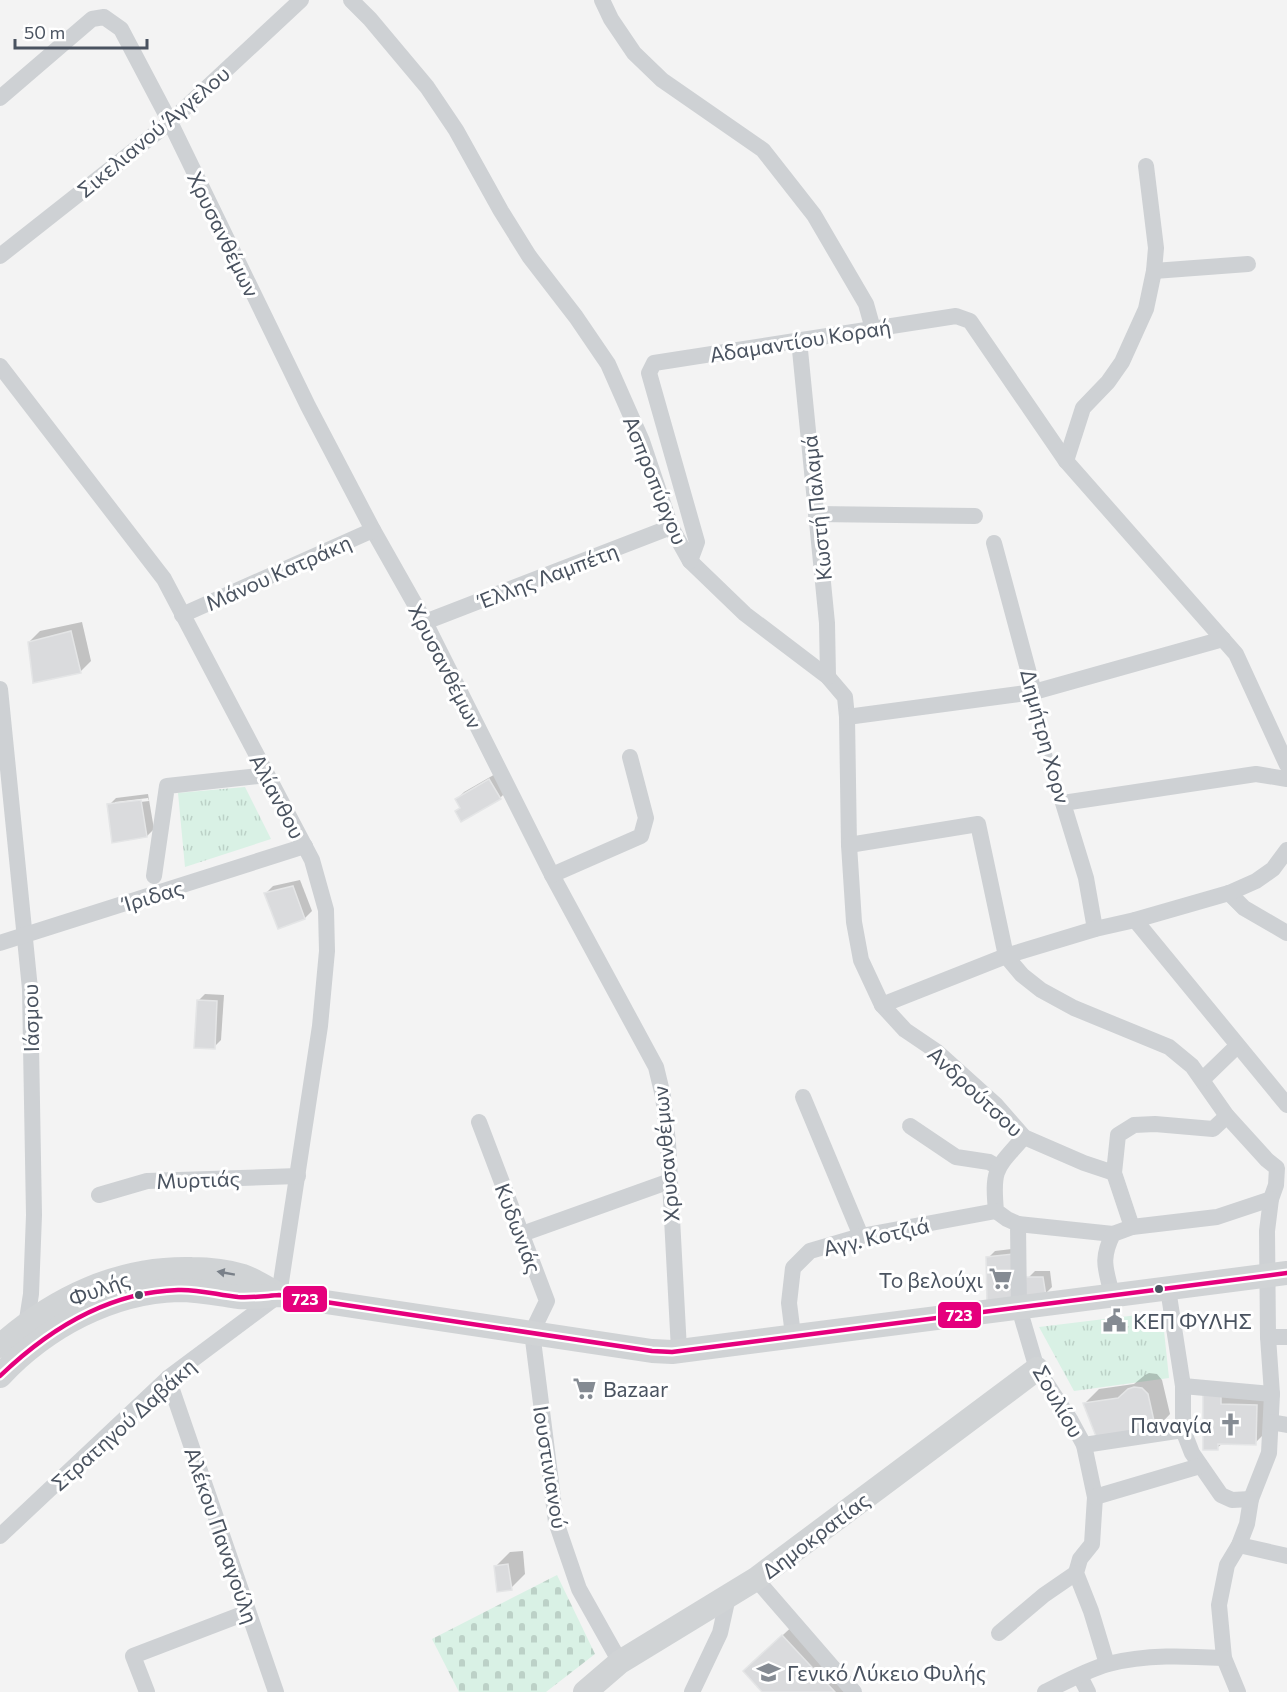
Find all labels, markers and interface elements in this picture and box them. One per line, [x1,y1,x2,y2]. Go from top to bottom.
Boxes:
scale bar [15,12,147,50]
text: 50 m [24,21,65,43]
street label: Σικελιανού Άγγελου [72,60,234,202]
street label: Χρυσανθέμων [183,167,265,301]
street label: Αδαμαντίου Κοραή [708,313,892,367]
street label: Ασπροπύργου [619,412,693,548]
street label: Κωστή Παλαμά [796,434,836,582]
street label: Μάνου Κατράκη [201,529,355,615]
street label: Έλλης Λαμπέτη [473,537,621,614]
street label: Χρυσανθέμων [404,600,488,733]
street label: Δημήτρη Χορν [1016,666,1076,806]
street label: Αλίανθου [245,749,311,843]
street label: Ίριδας [118,874,186,917]
street label: Ιάσμου [17,984,43,1052]
street label: Ανδρούτσου [923,1041,1029,1141]
street label: Χρυσανθέμων [647,1085,683,1223]
street label: Μυρτιάς [156,1165,240,1193]
street label: Κυδωνιάς [490,1180,548,1276]
street label: Αγγ. Κοτζιά [821,1212,931,1260]
street label: Φυλής [65,1265,133,1311]
supermarket icon: Το βελούχι [988,1266,1014,1292]
place label: Το βελούχι [879,1267,984,1292]
one-way arrow [216,1268,235,1277]
unlabelled marker [1153,1283,1165,1295]
line badge: 723 [282,1285,328,1313]
unlabelled marker [133,1289,145,1301]
text: 723 [291,1289,319,1308]
line badge: 723 [937,1301,982,1329]
text: 723 [945,1305,973,1324]
public building icon: ΚΕΠ ΦΥΛΗΣ [1102,1307,1128,1333]
place label: ΚΕΠ ΦΥΛΗΣ [1133,1308,1252,1333]
street label: Στρατηγού Δαβάκη [46,1353,200,1495]
street label: Σουλίου [1028,1361,1090,1441]
supermarket icon: Bazaar [572,1375,598,1401]
place label: Bazaar [603,1376,668,1401]
street label: Ιουστινιανού [529,1404,573,1530]
church icon: Παναγία [1217,1411,1243,1437]
place label: Παναγία [1130,1412,1212,1437]
street label: Αλέκου Παναγούλη [180,1444,264,1626]
street label: Δημοκρατίας [756,1486,874,1584]
school or university icon: Γενικό Λύκειο Φυλής [756,1659,782,1685]
place label: Γενικό Λύκειο Φυλής [787,1660,986,1685]

